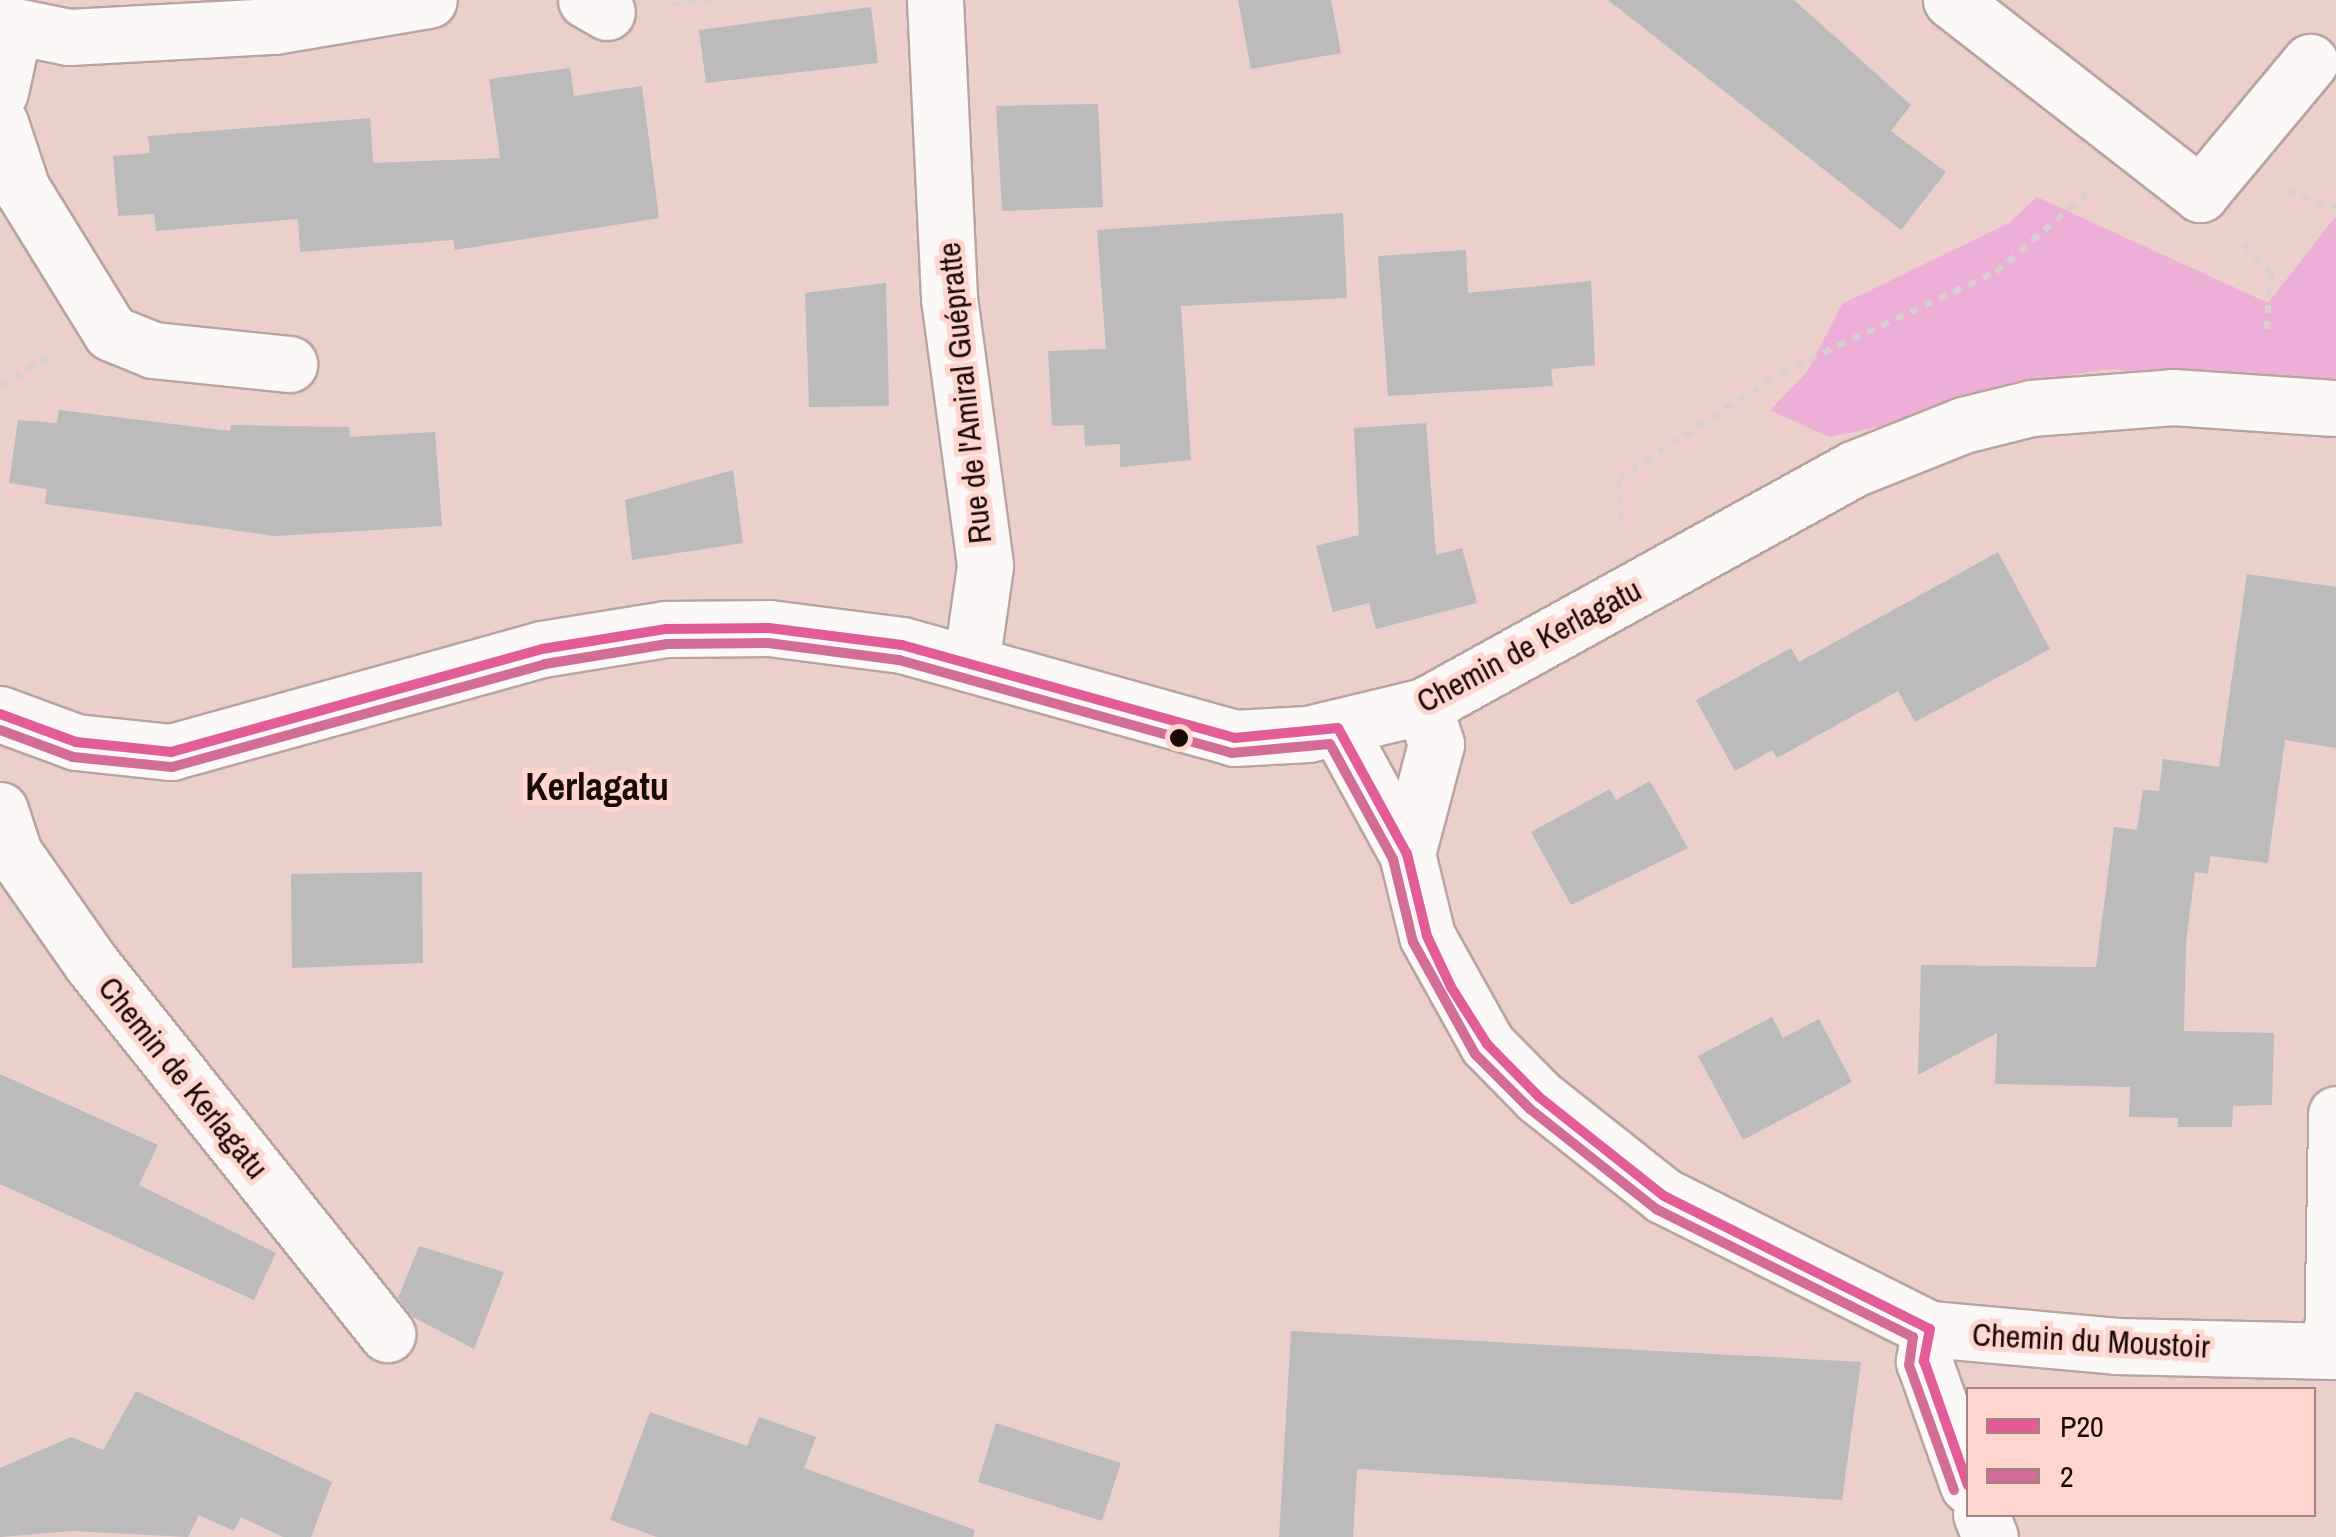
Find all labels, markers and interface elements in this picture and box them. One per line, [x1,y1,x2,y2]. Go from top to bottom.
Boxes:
street label: Rue de l'Amiral Guépratte [930,241,1000,545]
street label: Chemin de Kerlagatu [1411,571,1647,721]
unlabelled marker [1169,728,1189,748]
district label: Kerlagatu [525,764,669,810]
street label: Chemin de Kerlagatu [90,970,276,1186]
street label: Chemin du Moustoir [1971,1316,2211,1366]
legend [1966,1387,2316,1517]
text: P20 [2060,1406,2104,1446]
text: 2 [2060,1456,2074,1496]

